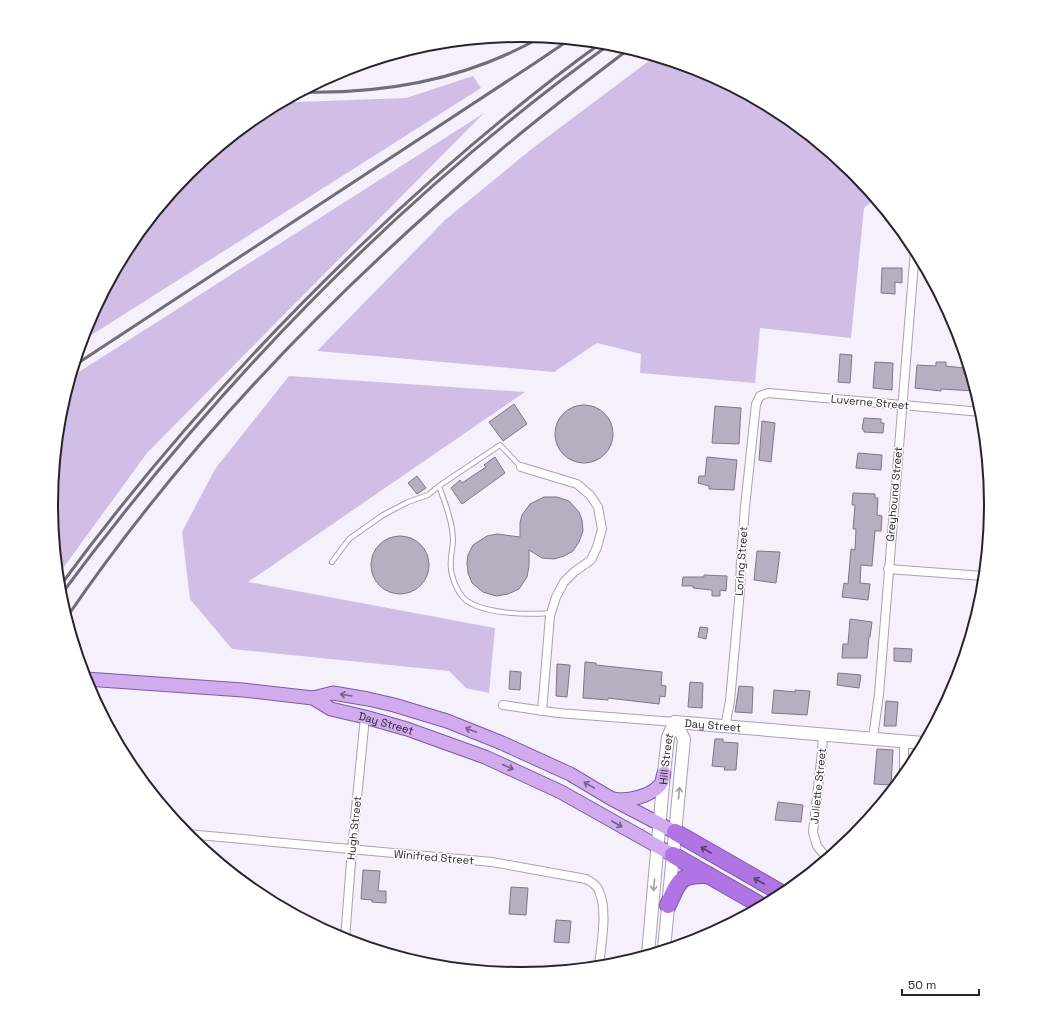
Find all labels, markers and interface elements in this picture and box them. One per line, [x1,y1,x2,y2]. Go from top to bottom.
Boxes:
street label: Luverne Street [830,392,910,412]
street label: Greyhound Street [883,446,905,542]
street label: Loring Street [732,526,750,596]
one-way arrow [340,691,353,699]
street label: Day Street [357,709,416,738]
street label: Day Street [684,716,742,735]
one-way arrow [466,726,478,734]
street label: Hill Street [656,730,676,785]
street label: Juliette Street [807,747,829,825]
one-way arrow [501,764,513,771]
one-way arrow [583,781,595,789]
one-way arrow [676,787,683,800]
street label: Hugh Street [344,795,364,861]
one-way arrow [611,820,623,828]
one-way arrow [700,845,712,853]
street label: Winifred Street [393,847,475,867]
one-way arrow [753,876,765,884]
one-way arrow [651,878,658,891]
scale bar [902,971,979,997]
text: 50 m [908,977,936,993]

